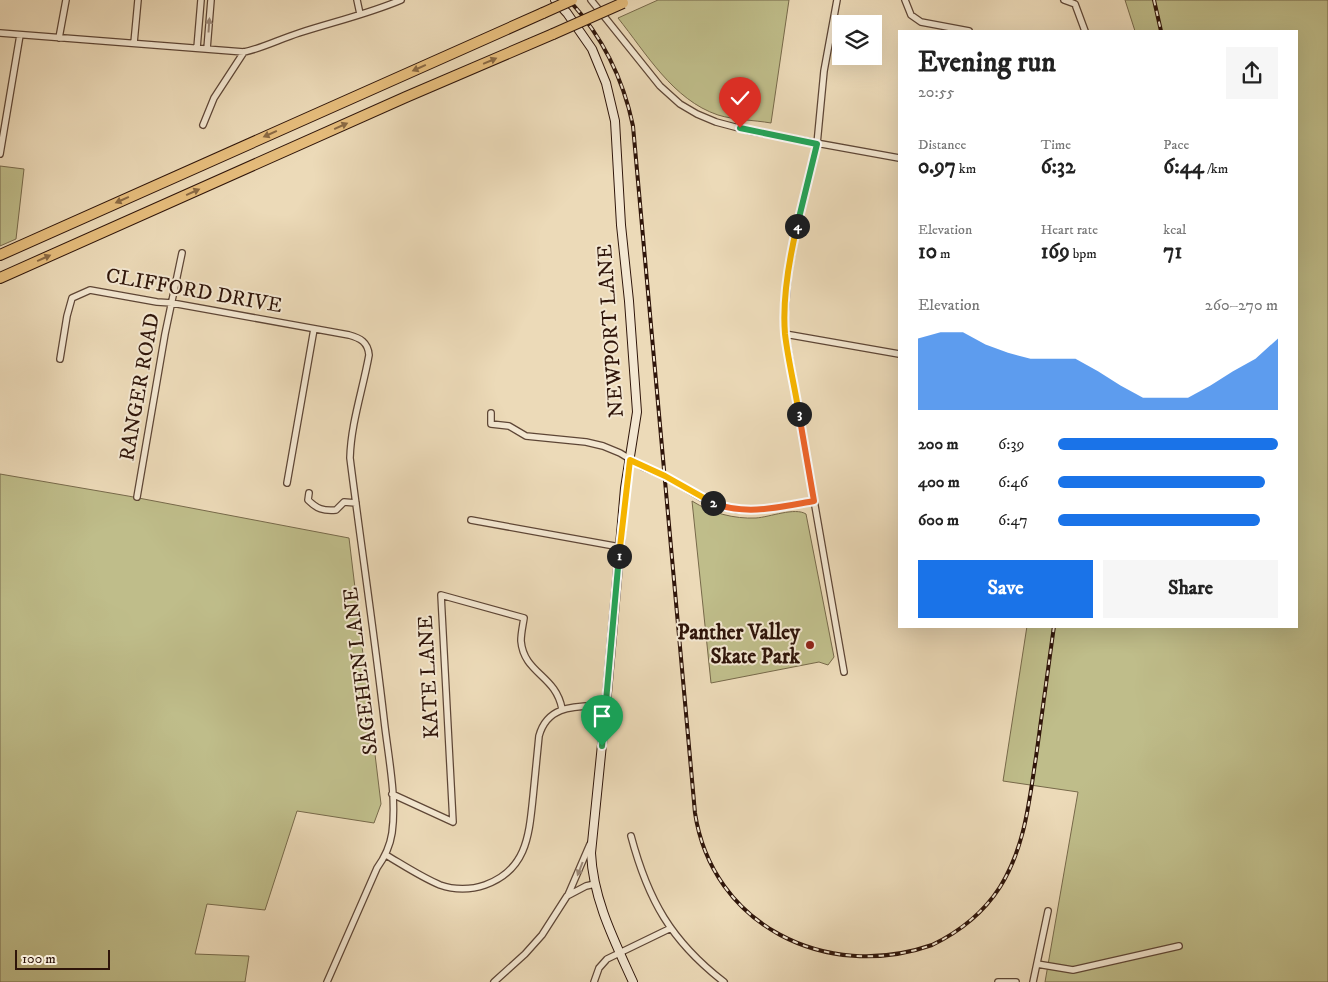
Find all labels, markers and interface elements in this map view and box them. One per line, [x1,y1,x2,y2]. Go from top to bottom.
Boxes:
map controls [832,15,882,65]
button: layers [832,15,882,65]
one-way arrow [205,16,213,32]
text: Evening run [918,45,1056,80]
button: share [1226,47,1278,99]
one-way arrow [483,57,498,65]
one-way arrow [412,64,426,72]
pin [719,77,761,128]
text: 20:55 [918,82,955,102]
icon: check [726,84,754,112]
one-way arrow [334,122,348,130]
one-way arrow [263,131,277,139]
text: Distance [918,136,966,154]
text: Time [1041,136,1071,154]
text: Pace [1163,136,1189,154]
text: 0.97 [918,154,956,180]
text: 6:32 [1041,154,1075,180]
text: 6:44 [1163,154,1204,180]
text: km [956,160,976,178]
text: /km [1204,160,1228,178]
one-way arrow [186,187,200,195]
one-way arrow [115,197,129,205]
pin: 4 [784,214,810,238]
text: 4 [793,217,802,235]
text: Elevation [918,221,972,239]
text: Heart rate [1041,221,1098,239]
text: kcal [1163,221,1186,239]
text: 10 [918,239,937,265]
text: 169 [1041,239,1070,265]
text: 71 [1163,239,1182,265]
street label: NEWPORT LANE [592,243,630,418]
text: m [937,245,950,263]
text: bpm [1070,245,1097,263]
one-way arrow [37,254,51,262]
street label: CLIFFORD DRIVE [104,263,284,319]
text: Elevation [918,295,980,315]
text: 260–270 m [1205,295,1278,315]
street label: RANGER ROAD [114,311,166,463]
pin: 3 [786,402,812,426]
text: 3 [797,405,802,423]
text: 200 m [918,434,959,454]
text: 6:39 [998,434,1024,454]
text: 400 m [918,472,960,492]
text: 6:46 [998,472,1028,492]
pin: 2 [700,490,726,516]
text: 2 [710,494,717,512]
text: 600 m [918,510,959,530]
text: 6:47 [998,510,1028,530]
pin: 1 [606,544,632,568]
text: 1 [617,547,622,565]
button: Save [918,560,1093,618]
button: Share [1103,560,1278,618]
street label: SAGEHEN LANE [338,585,384,756]
street label: KATE LANE [413,614,445,740]
place label: Panther Valley Skate Park [677,620,801,670]
marker: Panther Valley Skate Park [804,639,816,651]
pin [581,695,623,746]
icon: arrive [588,702,616,730]
one-way arrow [575,862,583,876]
scale bar [15,947,110,970]
text: 100 m [22,950,56,968]

